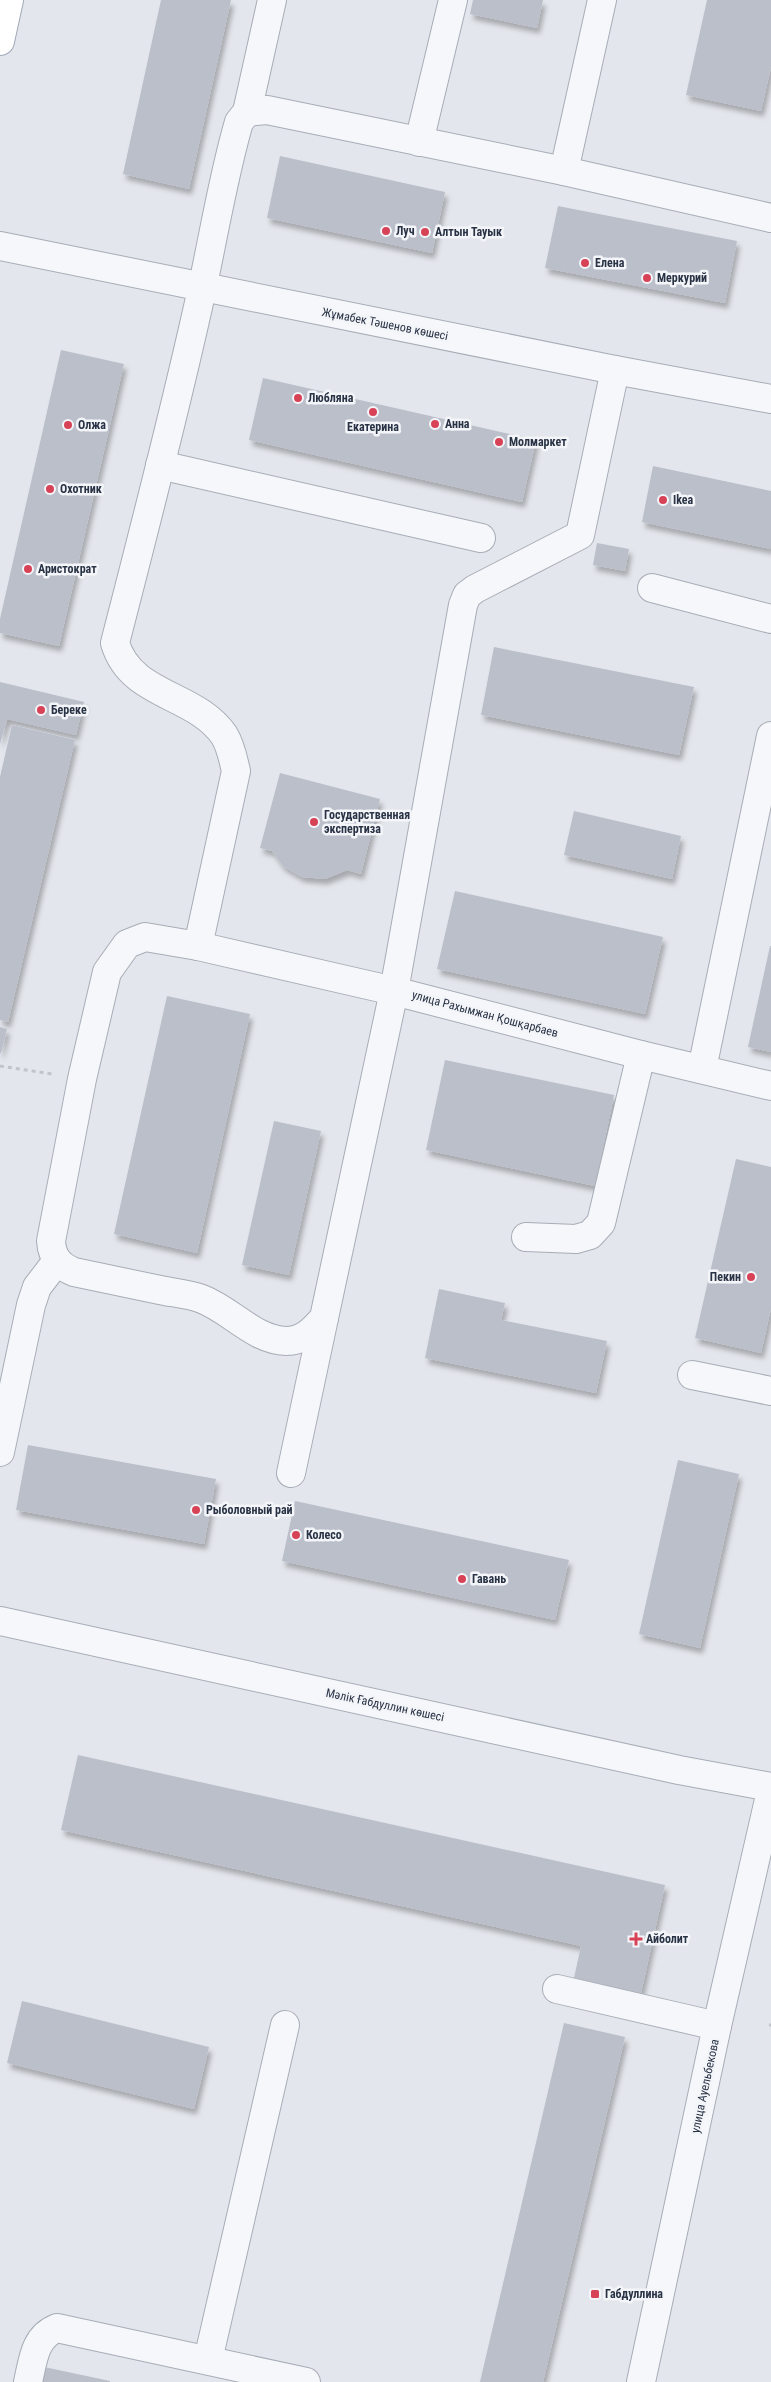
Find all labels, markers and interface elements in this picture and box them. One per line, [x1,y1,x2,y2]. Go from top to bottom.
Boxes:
place label: Луч [396,224,415,238]
marker: Луч [380,225,392,237]
place label: Алтын Тауык [435,225,502,239]
marker: Алтын Тауык [419,226,431,238]
place label: Елена [595,256,625,270]
marker: Елена [579,257,591,269]
place label: Меркурий [657,271,707,285]
marker: Меркурий [641,272,653,284]
street label: Жұмабек Тәшенов көшесі [321,305,449,343]
place label: Любляна [308,391,354,405]
marker: Любляна [292,392,304,404]
marker: Екатерина [367,406,379,418]
place label: Анна [445,417,470,431]
place label: Олжа [78,418,106,432]
marker: Анна [429,418,441,430]
marker: Олжа [62,419,74,431]
place label: Екатерина [347,420,399,434]
place label: Молмаркет [509,435,567,449]
marker: Молмаркет [493,436,505,448]
place label: Охотник [60,482,102,496]
marker: Охотник [44,483,56,495]
place label: Ikea [673,493,694,507]
marker: Ikea [657,494,669,506]
place label: Аристократ [38,562,97,576]
marker: Аристократ [22,563,34,575]
place label: Береке [51,703,87,717]
marker: Береке [35,704,47,716]
place label: Государственная экспертиза [324,808,410,836]
marker: Государственная экспертиза [308,816,320,828]
street label: улица Рахымжан Қошқарбаев [410,988,560,1040]
place label: Пекин [710,1270,741,1284]
marker: Пекин [745,1271,757,1283]
place label: Рыболовный рай [206,1503,293,1517]
marker: Рыболовный рай [190,1504,202,1516]
place label: Колесо [306,1528,342,1542]
marker: Колесо [290,1529,302,1541]
place label: Гавань [472,1572,506,1586]
marker: Гавань [456,1573,468,1585]
street label: Мәлік Ғабдуллин көшесі [325,1686,445,1724]
place label: Айболит [646,1932,689,1946]
marker: Айболит [630,1933,642,1945]
street label: улица Ауельбекова [688,2037,722,2134]
place label: Габдуллина [605,2287,663,2301]
marker: Габдуллина [589,2288,601,2300]

